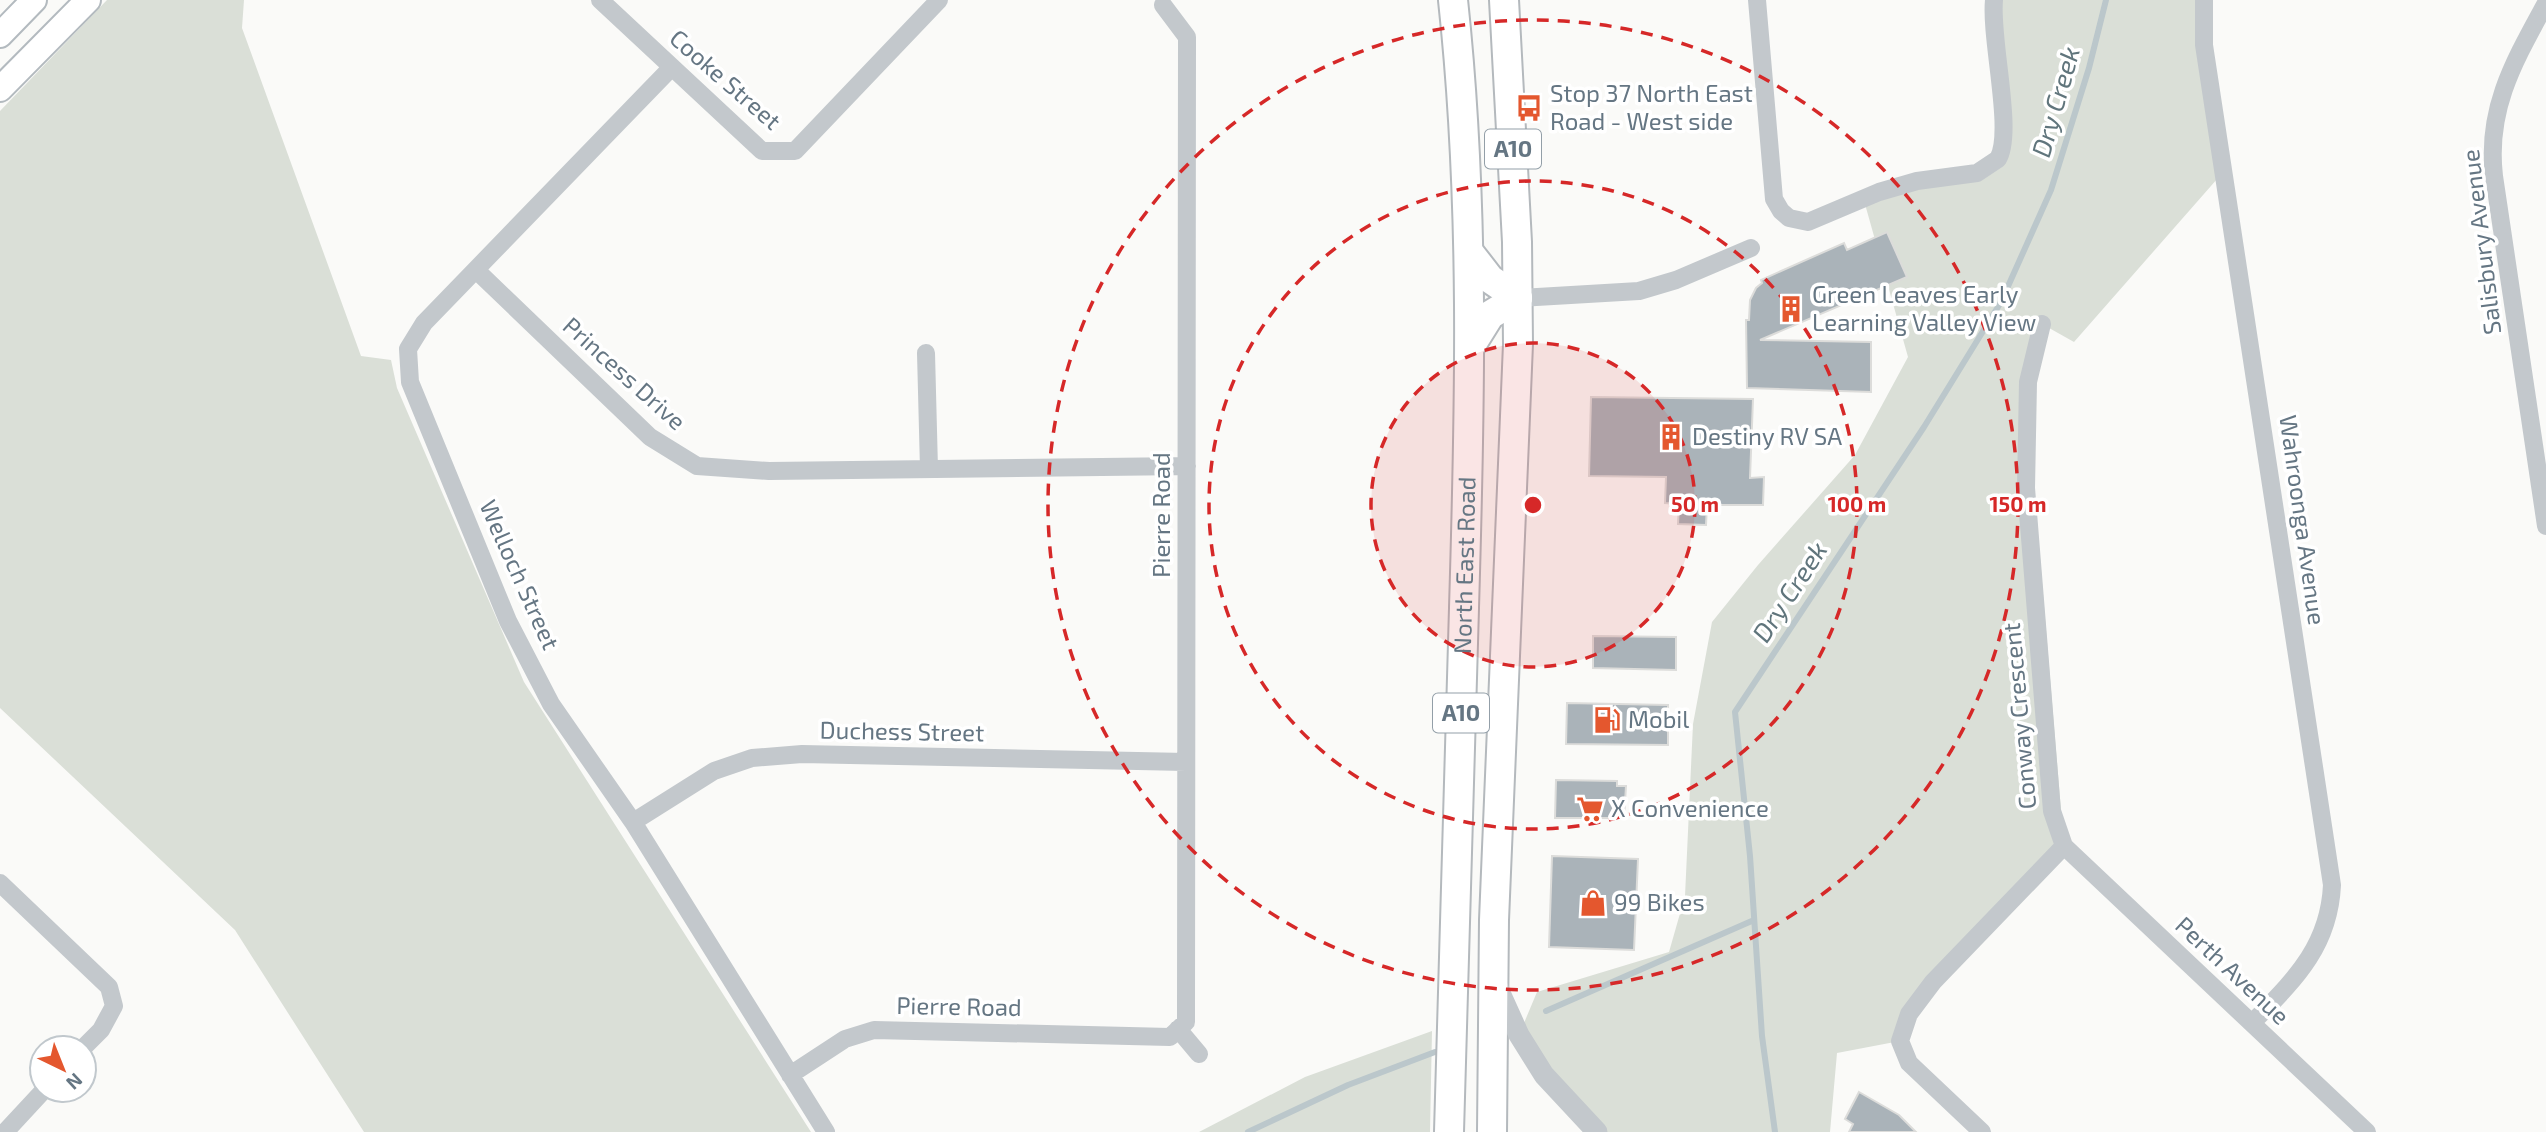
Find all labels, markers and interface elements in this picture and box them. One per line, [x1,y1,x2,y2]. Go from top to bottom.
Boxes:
street label: Cooke Street [664,23,787,135]
water label: Dry Creek [2024,43,2086,161]
place label: Stop 37 North East Road - West side [1550,78,1753,135]
bus stop icon: Stop 37 North East Road - West side [1514,93,1544,123]
road number: A10 [1485,130,1541,168]
street label: Salisbury Avenue [2455,148,2506,336]
place label: Green Leaves Early Learning Valley View [1812,279,2037,336]
building icon: Green Leaves Early Learning Valley View [1776,294,1806,324]
street label: Princess Drive [558,310,692,435]
street label: Wahroonga Avenue [2274,413,2333,627]
place label: Destiny RV SA [1692,421,1842,450]
building icon: Destiny RV SA [1656,422,1686,452]
street label: Pierre Road [1146,452,1175,578]
street label: North East Road [1447,476,1480,654]
text: 50 m [1671,491,1719,516]
text: 100 m [1828,491,1886,516]
text: 150 m [1990,491,2046,516]
centre of rings [1521,493,1545,517]
street label: Welloch Street [474,495,566,654]
water label: Dry Creek [1745,535,1834,648]
street label: Conway Crescent [1996,622,2041,811]
road number: A10 [1433,694,1489,733]
place label: Mobil [1628,704,1689,733]
fuel station icon: Mobil [1592,705,1622,735]
street label: Duchess Street [819,715,985,746]
place label: X Convenience [1611,793,1769,822]
supermarket icon: X Convenience [1575,794,1605,824]
place label: 99 Bikes [1614,887,1705,916]
shop icon: 99 Bikes [1578,888,1608,918]
street label: Perth Avenue [2170,910,2296,1030]
street label: Pierre Road [896,990,1022,1021]
north arrow [28,1034,98,1104]
text: N [62,1069,88,1095]

